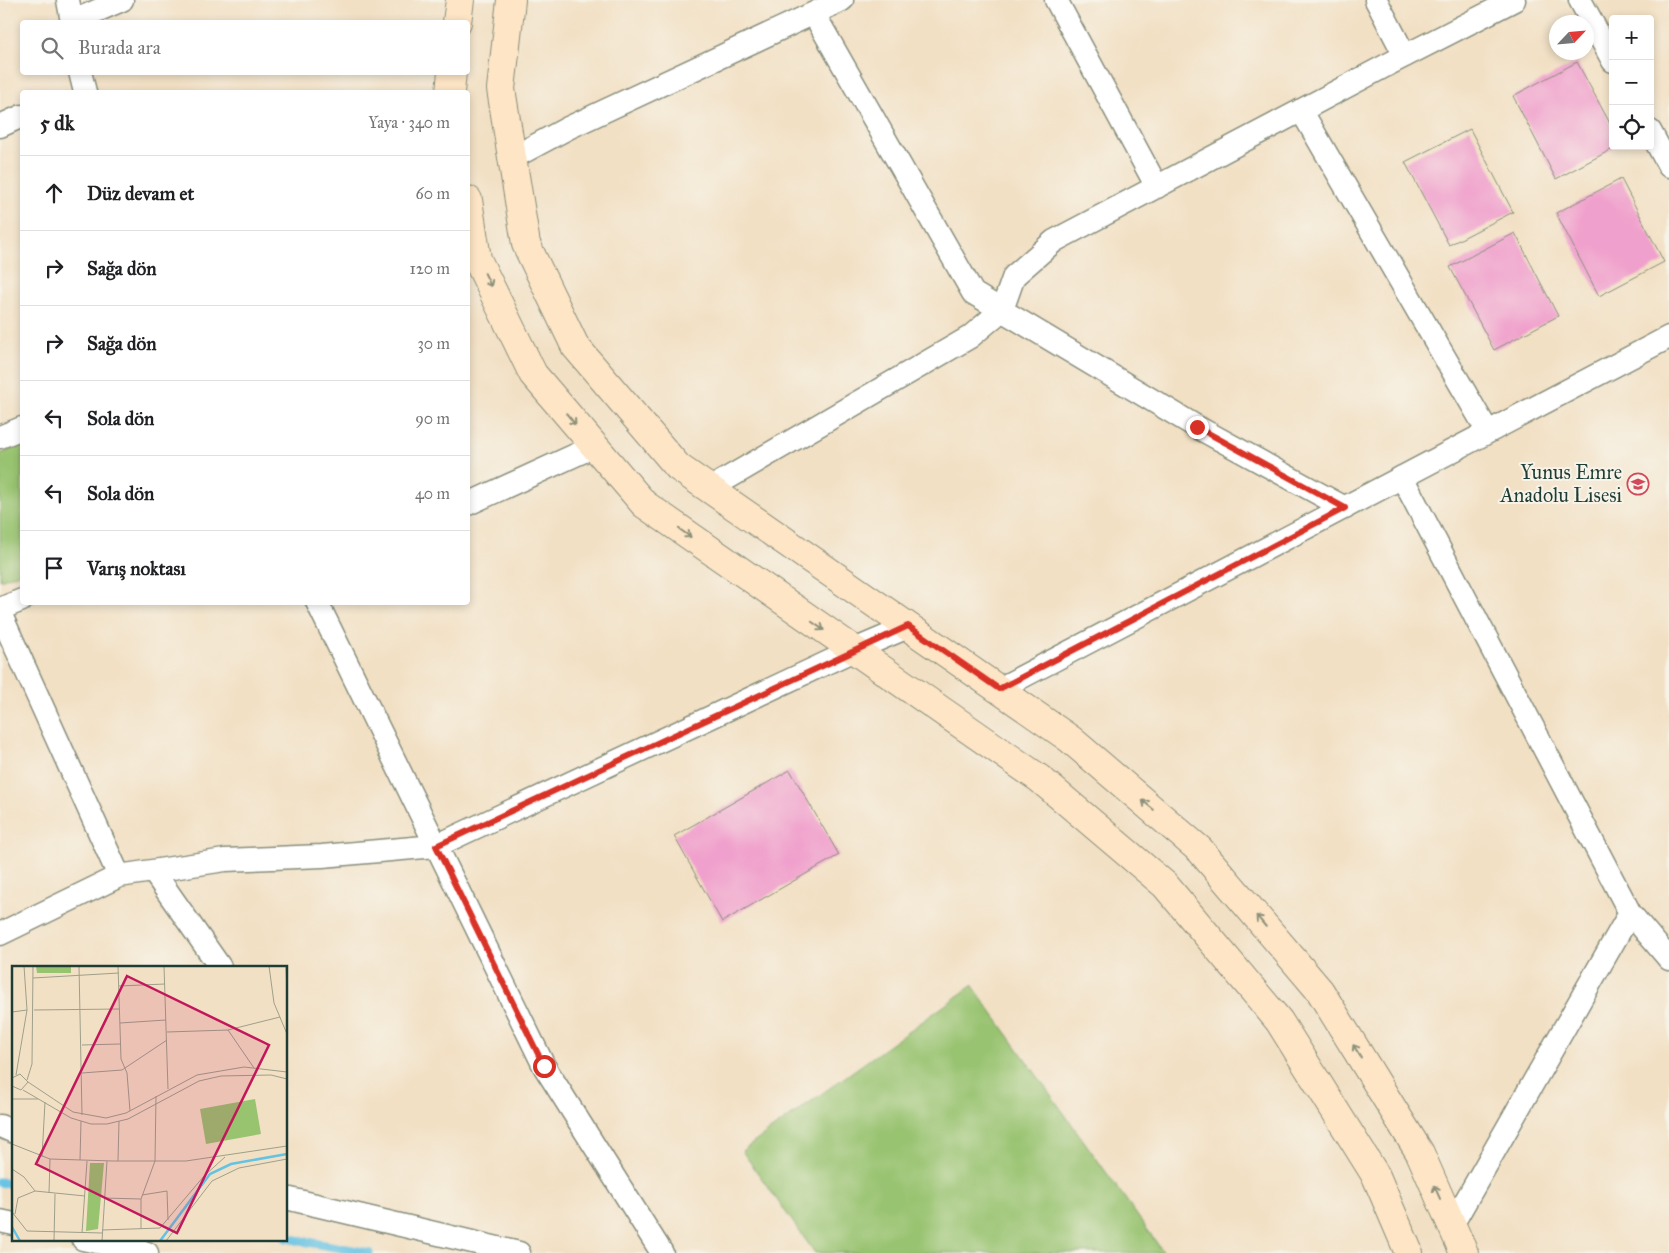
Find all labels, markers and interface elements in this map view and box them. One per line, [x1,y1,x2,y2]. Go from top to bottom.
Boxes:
north arrow [1549,15,1594,60]
map controls [1609,15,1654,150]
button: + [1609,15,1654,60]
search box [20,20,470,75]
icon: search [38,34,66,62]
text: Burada ara [78,36,161,59]
button: − [1609,60,1654,105]
button: locate [1609,105,1654,150]
text: 5 dk [40,110,75,136]
text: Yaya · 340 m [368,113,450,132]
icon: ahead [40,179,68,207]
text: Düz devam et [87,182,194,205]
text: 60 m [416,184,450,203]
icon: right [40,254,68,282]
text: Sağa dön [87,257,156,280]
text: 120 m [410,259,450,278]
one-way arrow [483,273,493,288]
icon: right [40,329,68,357]
text: Sağa dön [87,332,156,355]
text: 30 m [417,334,450,353]
icon: left [40,404,68,432]
text: Sola dön [87,407,154,430]
text: 90 m [415,409,450,428]
one-way arrow [566,412,577,425]
route end [1186,416,1209,439]
place label: Yunus Emre Anadolu Lisesi [1499,460,1623,507]
school or university icon: Yunus Emre Anadolu Lisesi [1626,472,1650,496]
icon: left [40,479,68,507]
text: Sola dön [87,482,154,505]
text: 40 m [415,484,450,503]
one-way arrow [678,528,692,538]
icon: arrive [40,554,68,582]
text: Varış noktası [87,557,186,580]
one-way arrow [811,621,825,631]
one-way arrow [1141,799,1154,811]
one-way arrow [1255,915,1266,928]
inset map [12,966,288,1240]
one-way arrow [1352,1045,1362,1059]
route start [533,1055,556,1078]
one-way arrow [1432,1185,1442,1200]

